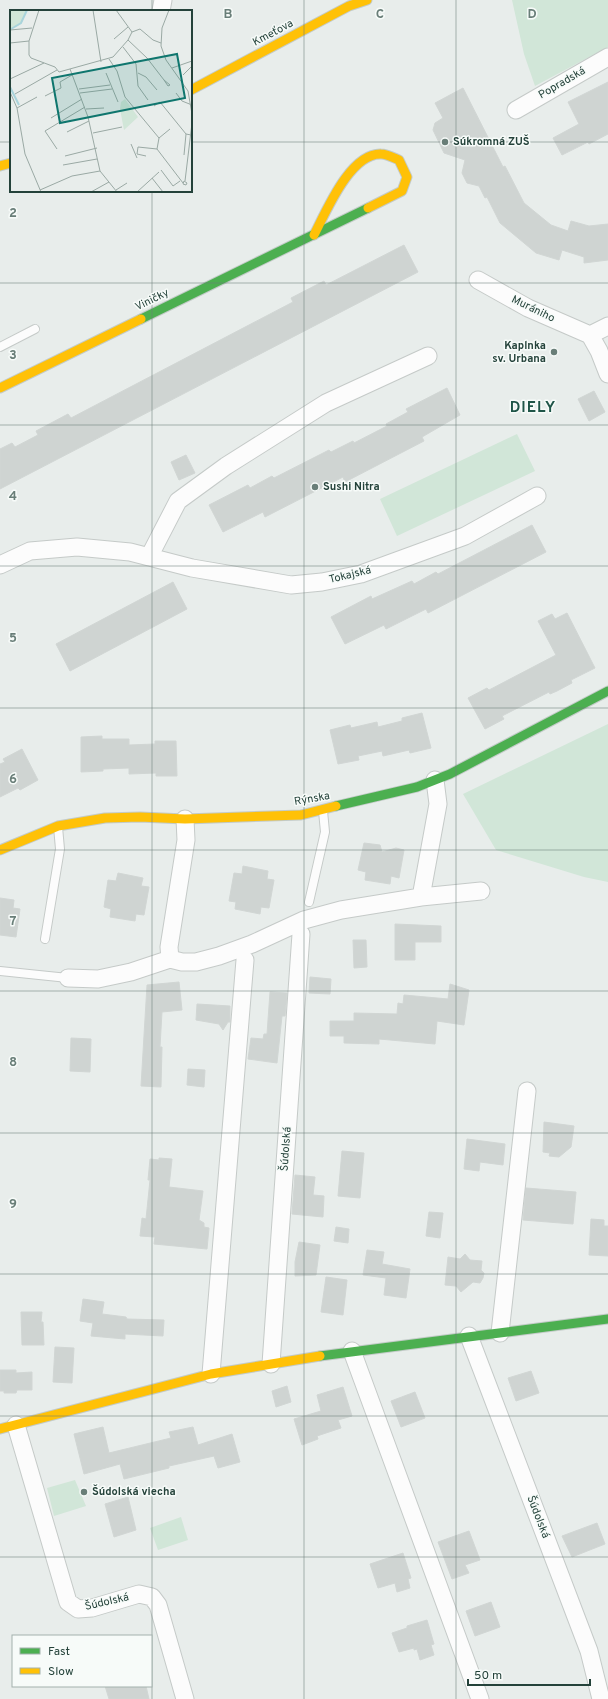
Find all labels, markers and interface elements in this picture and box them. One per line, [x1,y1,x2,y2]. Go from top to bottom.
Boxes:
text: B [224,7,233,23]
text: C [376,7,384,23]
text: D [527,7,537,23]
inset map [10,10,192,192]
street label: Kmeťova [250,16,296,50]
street label: Popradská [536,64,588,102]
place label: Súkromná ZUŠ [453,134,530,149]
marker: Súkromná ZUŠ [440,137,450,147]
text: 2 [9,206,17,222]
street label: Viničky [133,286,171,314]
street label: Murániho [509,292,557,326]
place label: Kaplnka sv. Urbana [492,339,546,366]
marker: Kaplnka sv. Urbana [549,347,559,357]
text: 3 [9,348,17,364]
district label: DIELY [510,399,556,418]
place label: Sushi Nitra [323,480,380,494]
marker: Sushi Nitra [310,482,320,492]
text: 4 [9,489,17,505]
street label: Tokajská [328,563,373,587]
text: 5 [9,631,17,647]
text: 6 [9,772,17,788]
street label: Rýnska [293,789,331,809]
text: 7 [10,914,17,930]
text: 8 [9,1055,17,1071]
street label: Šúdolská [276,1126,295,1172]
text: 9 [9,1197,17,1213]
place label: Šúdolská viecha [92,1484,176,1499]
marker: Šúdolská viecha [79,1487,89,1497]
street label: Šúdolská [523,1493,554,1541]
street label: Šúdolská [83,1589,131,1614]
legend [12,1635,152,1687]
text: Fast [48,1644,70,1660]
scale bar [468,1661,590,1687]
text: Slow [48,1664,74,1680]
text: 50 m [474,1668,502,1684]

